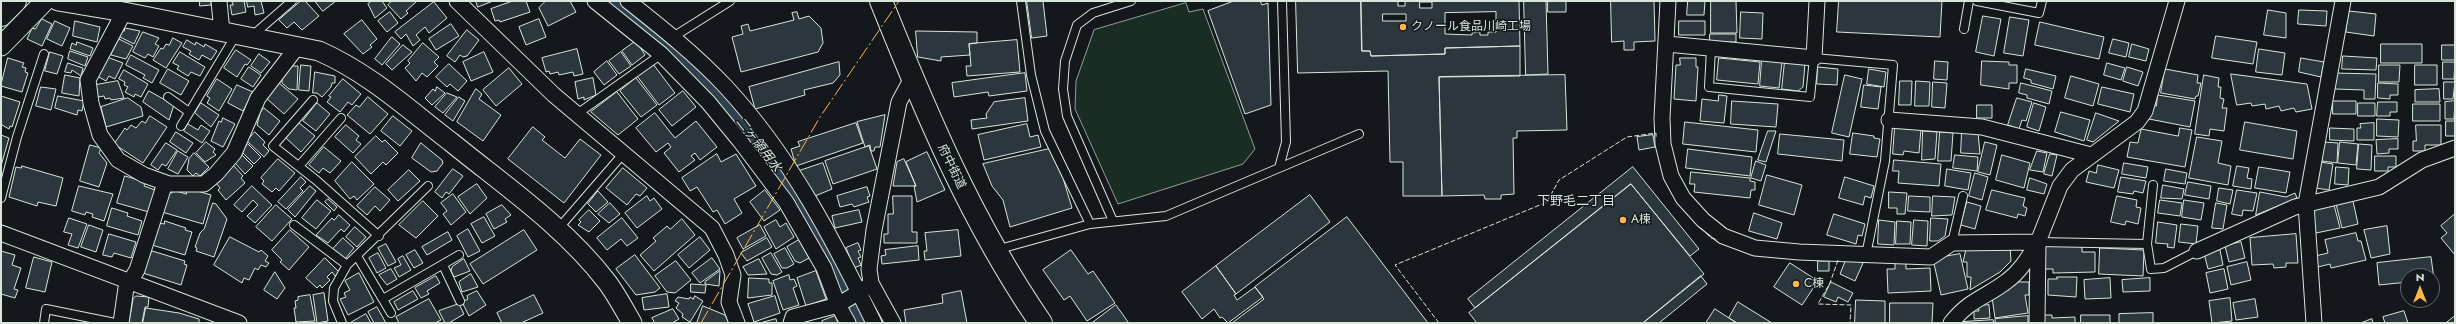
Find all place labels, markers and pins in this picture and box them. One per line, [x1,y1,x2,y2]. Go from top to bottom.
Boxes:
place label: クノール食品川崎工場 [1411,20,1531,34]
marker: クノール食品川崎工場 [1398,22,1408,32]
place label: A棟 [1631,213,1651,227]
marker: A棟 [1618,215,1628,225]
place label: C棟 [1804,277,1824,291]
marker: C棟 [1791,279,1801,289]

